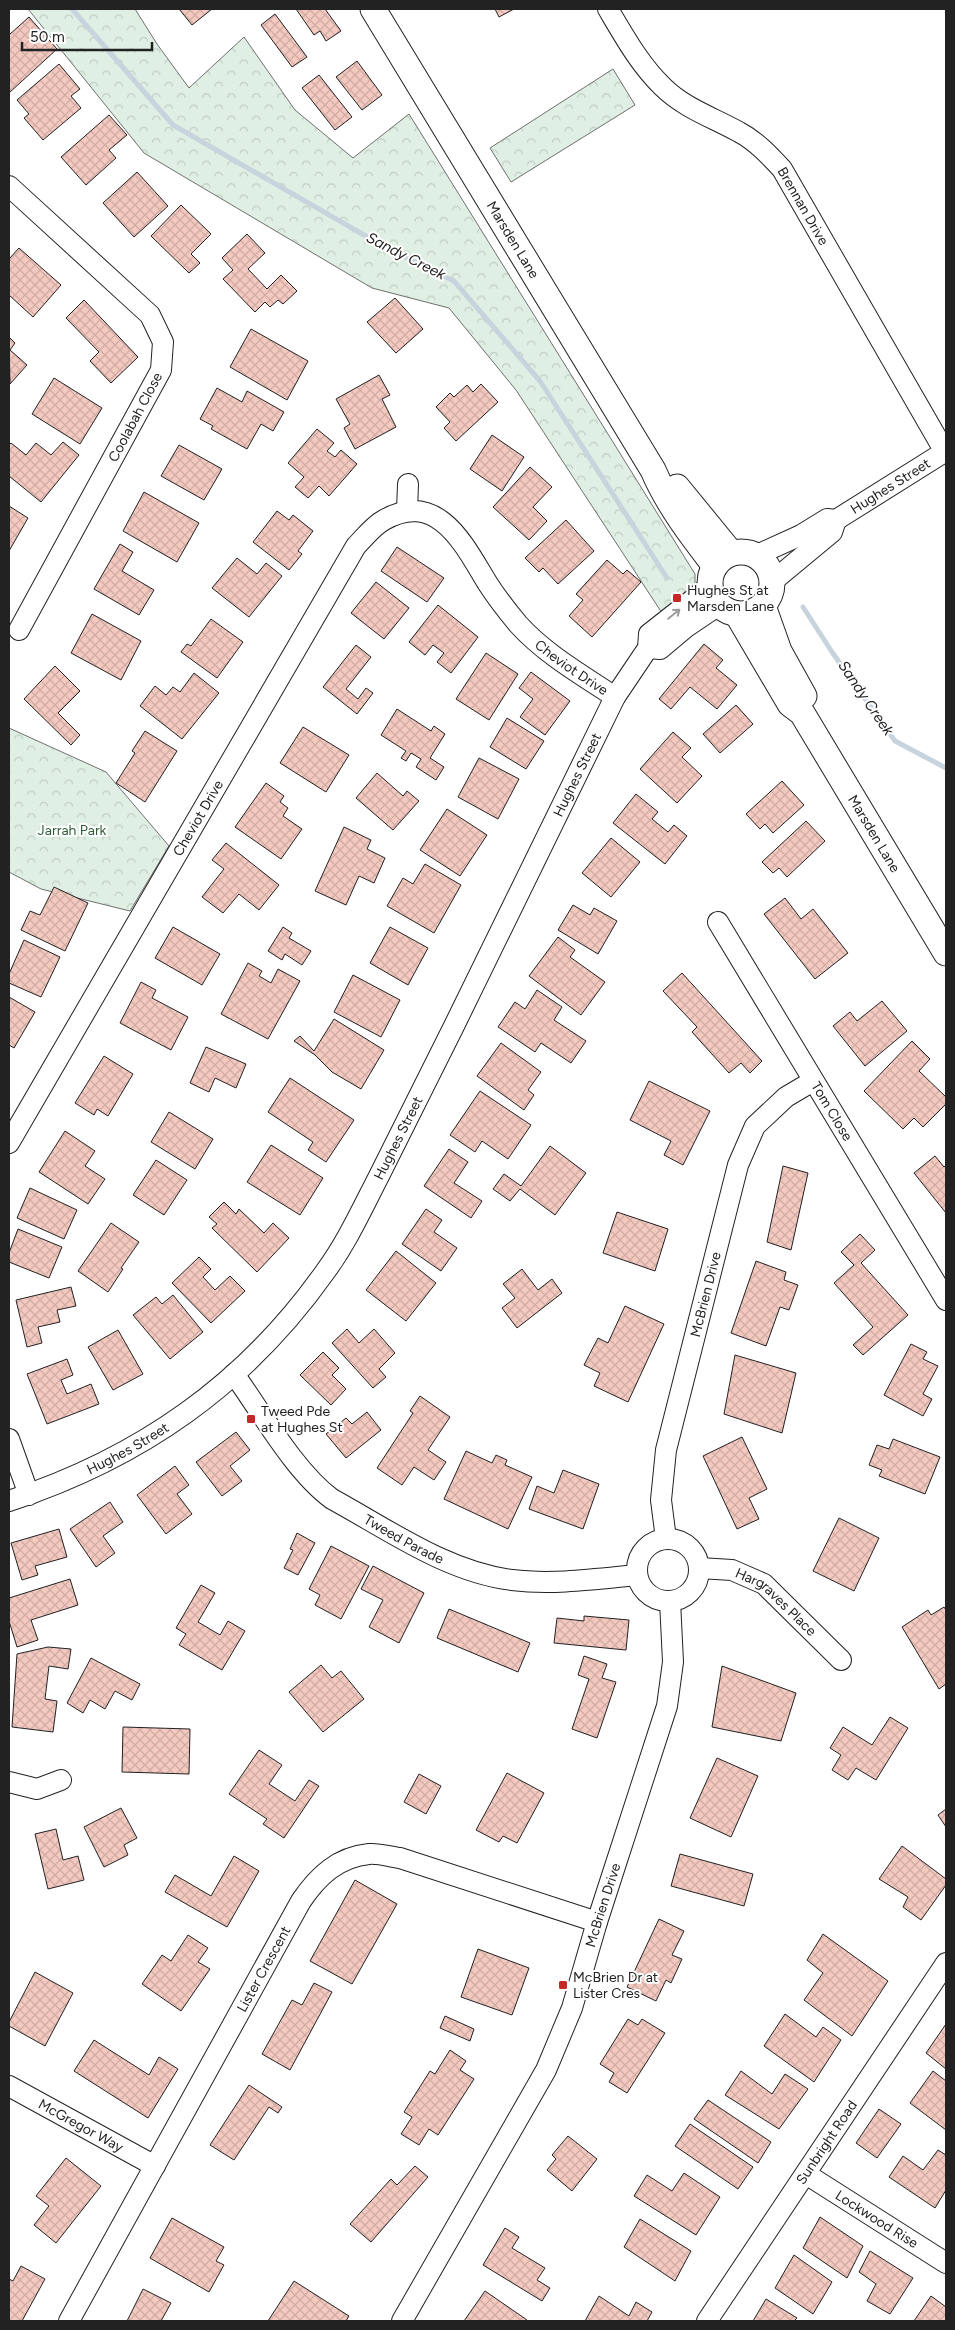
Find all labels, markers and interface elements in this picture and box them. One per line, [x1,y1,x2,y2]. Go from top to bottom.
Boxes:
scale bar [22,20,152,52]
text: 50 m [30,28,65,46]
street label: Brennan Drive [774,164,832,249]
street label: Marsden Lane [483,198,543,282]
water label: Sandy Creek [363,228,449,284]
street label: Coolabah Close [105,369,166,465]
street label: Hughes Street [847,455,934,518]
place label: Hughes St at Marsden Lane [687,582,775,615]
marker: Hughes St at Marsden Lane [671,592,683,604]
one-way arrow [667,608,680,619]
street label: Cheviot Drive [531,636,611,699]
water label: Sandy Creek [834,657,898,739]
street label: Hughes Street [550,730,605,820]
street label: Cheviot Drive [170,777,227,859]
street label: Marsden Lane [844,792,904,876]
park label: Jarrah Park [38,822,107,839]
street label: Tom Close [807,1079,856,1144]
street label: Hughes Street [370,1094,426,1183]
street label: McBrien Drive [687,1250,725,1339]
place label: Tweed Pde at Hughes St [261,1403,343,1436]
marker: Tweed Pde at Hughes St [245,1413,257,1425]
street label: Hughes Street [84,1419,172,1478]
street label: Tweed Parade [361,1511,447,1568]
street label: Hargraves Place [733,1565,820,1640]
street label: McBrien Drive [582,1861,625,1949]
street label: Lister Crescent [233,1923,294,2015]
place label: McBrien Dr at Lister Cres [573,1969,658,2002]
marker: McBrien Dr at Lister Cres [557,1979,569,1991]
street label: McGregor Way [35,2096,127,2156]
street label: Sunbright Road [793,2097,861,2188]
street label: Lockwood Rise [832,2187,921,2252]

